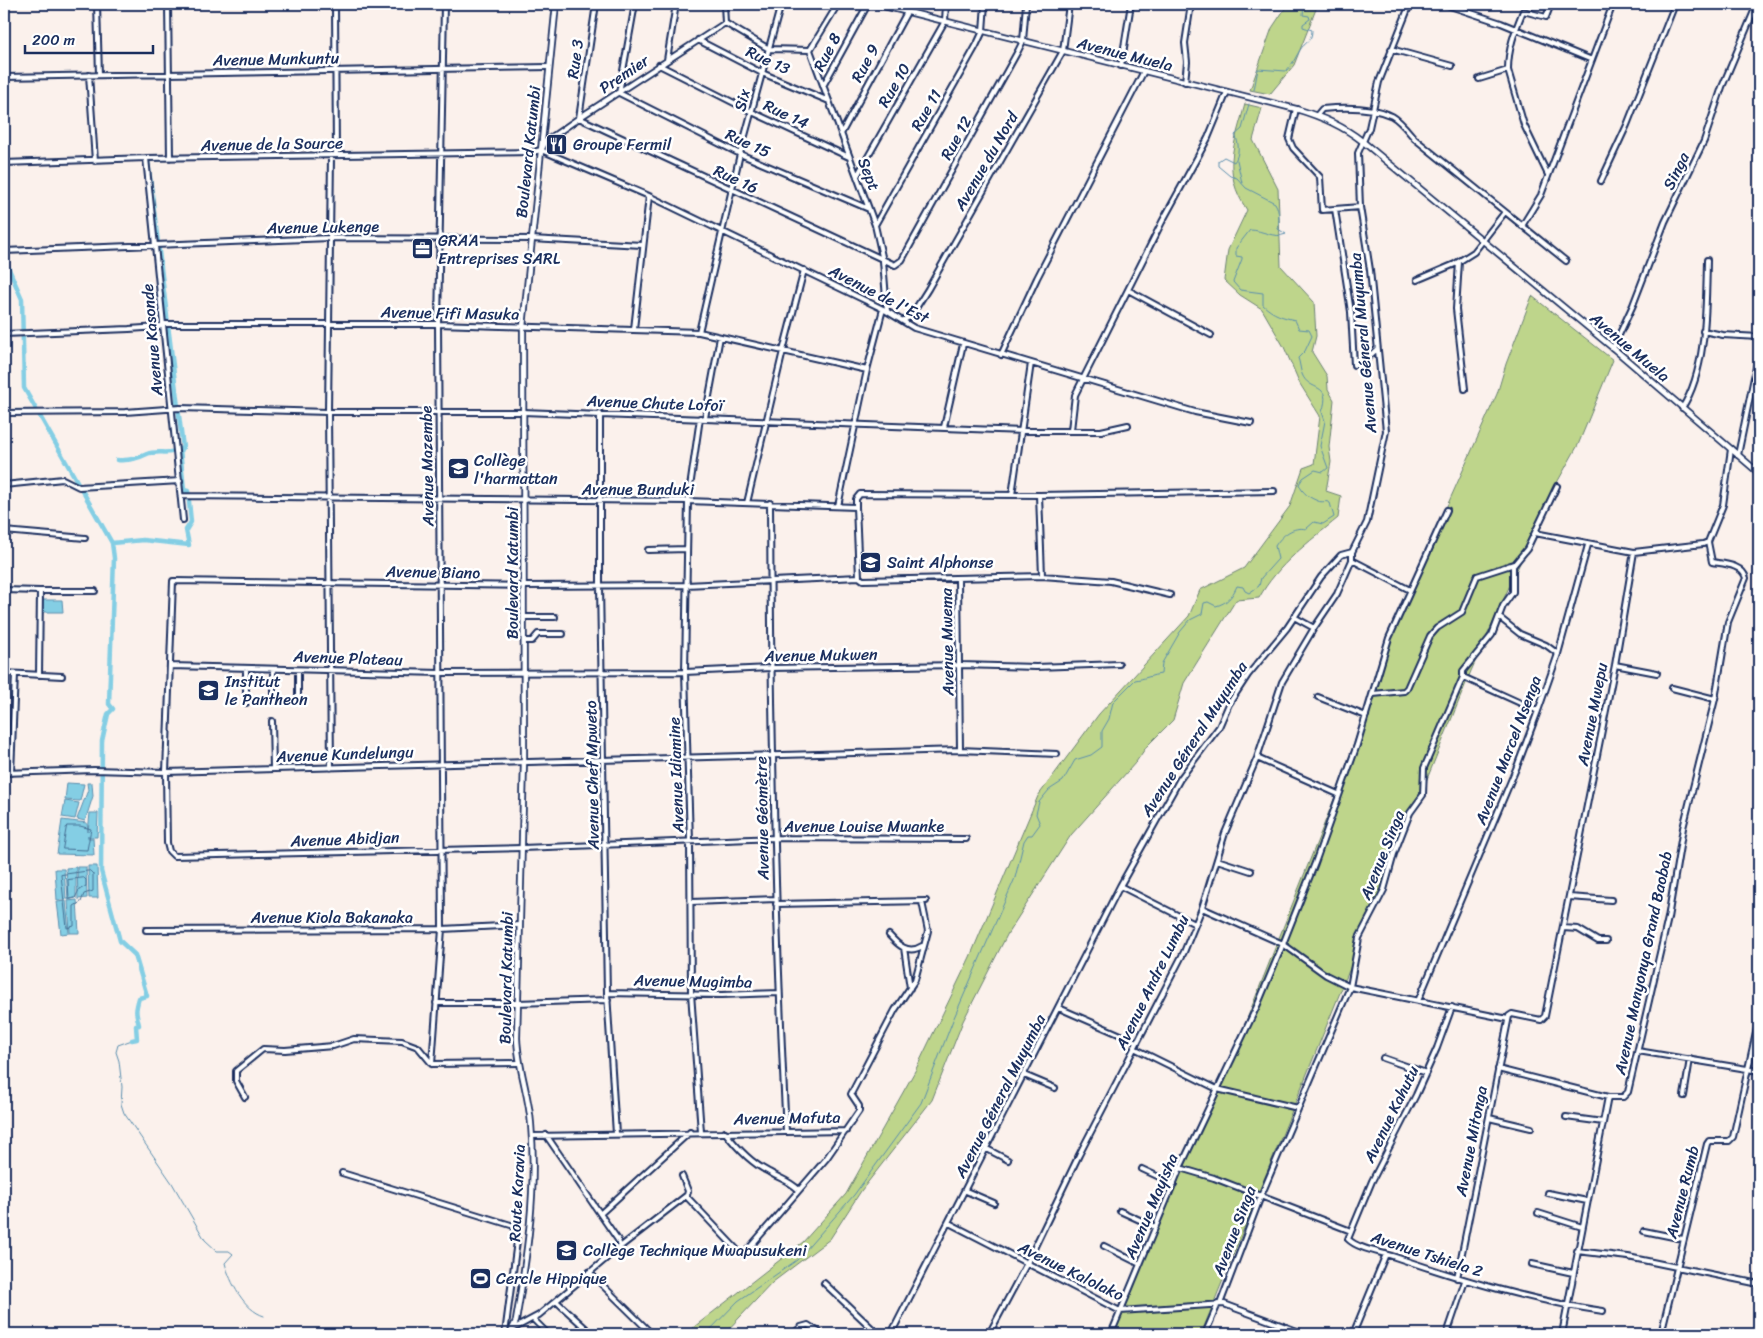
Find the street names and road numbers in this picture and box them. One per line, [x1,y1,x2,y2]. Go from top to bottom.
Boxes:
street label: Rue 8 [805,27,849,77]
street label: Avenue Muela [1073,28,1176,80]
street label: Rue 3 [558,37,592,81]
street label: Rue 13 [741,37,795,83]
street label: Rue 9 [843,38,887,88]
street label: Avenue Munkuntu [212,43,340,75]
street label: Premier [593,46,656,102]
street label: Rue 10 [870,57,918,113]
street label: Rue 11 [902,83,950,136]
street label: Boulevard Katumbi [507,84,549,219]
street label: Six [725,85,759,115]
street label: Rue 14 [758,91,814,137]
street label: Avenue du Nord [945,104,1027,217]
street label: Rue 12 [932,111,980,165]
street label: Rue 15 [720,120,776,166]
street label: Avenue de la Source [200,128,343,160]
street label: Singa [1654,146,1698,195]
street label: Sept [849,153,889,195]
street label: Rue 16 [709,156,763,202]
street label: Avenue Lukenge [266,212,380,242]
street label: Avenue Géneral Muyumba [1341,251,1385,435]
street label: Avenue de l'Est [823,256,935,332]
street label: Avenue Kasonde [133,282,171,398]
street label: Avenue Fifi Masuka [379,297,520,329]
street label: Avenue Muela [1582,304,1677,390]
street label: Avenue Chute Lofoï [585,386,726,420]
street label: Avenue Mazembe [411,405,443,528]
street label: Avenue Bunduki [581,475,695,504]
street label: Boulevard Katumbi [498,506,527,639]
street label: Avenue Biano [385,557,480,587]
street label: Avenue Mwema [932,587,962,697]
street label: Avenue Mukwen [763,640,878,671]
street label: Avenue Plateau [292,642,404,674]
street label: Avenue Géneral Muyumba [1132,654,1256,824]
street label: Avenue Mwepu [1568,659,1616,769]
street label: Avenue Marcel Nsenga [1466,671,1550,830]
street label: Avenue Chef Mpweto [576,700,608,851]
street label: Avenue Idiamine [659,717,693,834]
street label: Avenue Kundelungu [275,737,415,771]
street label: Avenue Géomètre [746,756,778,881]
street label: Avenue Singa [1350,805,1414,905]
street label: Avenue Louise Mwanke [783,812,945,841]
street label: Avenue Abidjan [289,823,400,855]
street label: Avenue Manyonya Grand Baobab [1605,848,1681,1078]
street label: Avenue Kiola Bakanaka [250,903,413,932]
street label: Avenue Andre Lumbu [1106,909,1198,1056]
street label: Boulevard Katumbi [490,911,522,1045]
street label: Avenue Mugimba [633,965,752,997]
street label: Avenue Géneral Muyumba [946,1008,1054,1184]
street label: Avenue Kahutu [1354,1060,1427,1169]
street label: Avenue Mitonga [1446,1083,1496,1200]
street label: Avenue Mafuta [732,1103,841,1133]
street label: Avenue Rumb [1656,1142,1708,1242]
street label: Route Karavia [500,1144,534,1242]
street label: Avenue Mayisha [1115,1148,1186,1264]
street label: Avenue Singa [1203,1181,1265,1281]
street label: Avenue Tshiela 2 [1366,1222,1487,1286]
street label: Avenue Kalolako [1012,1232,1129,1309]

